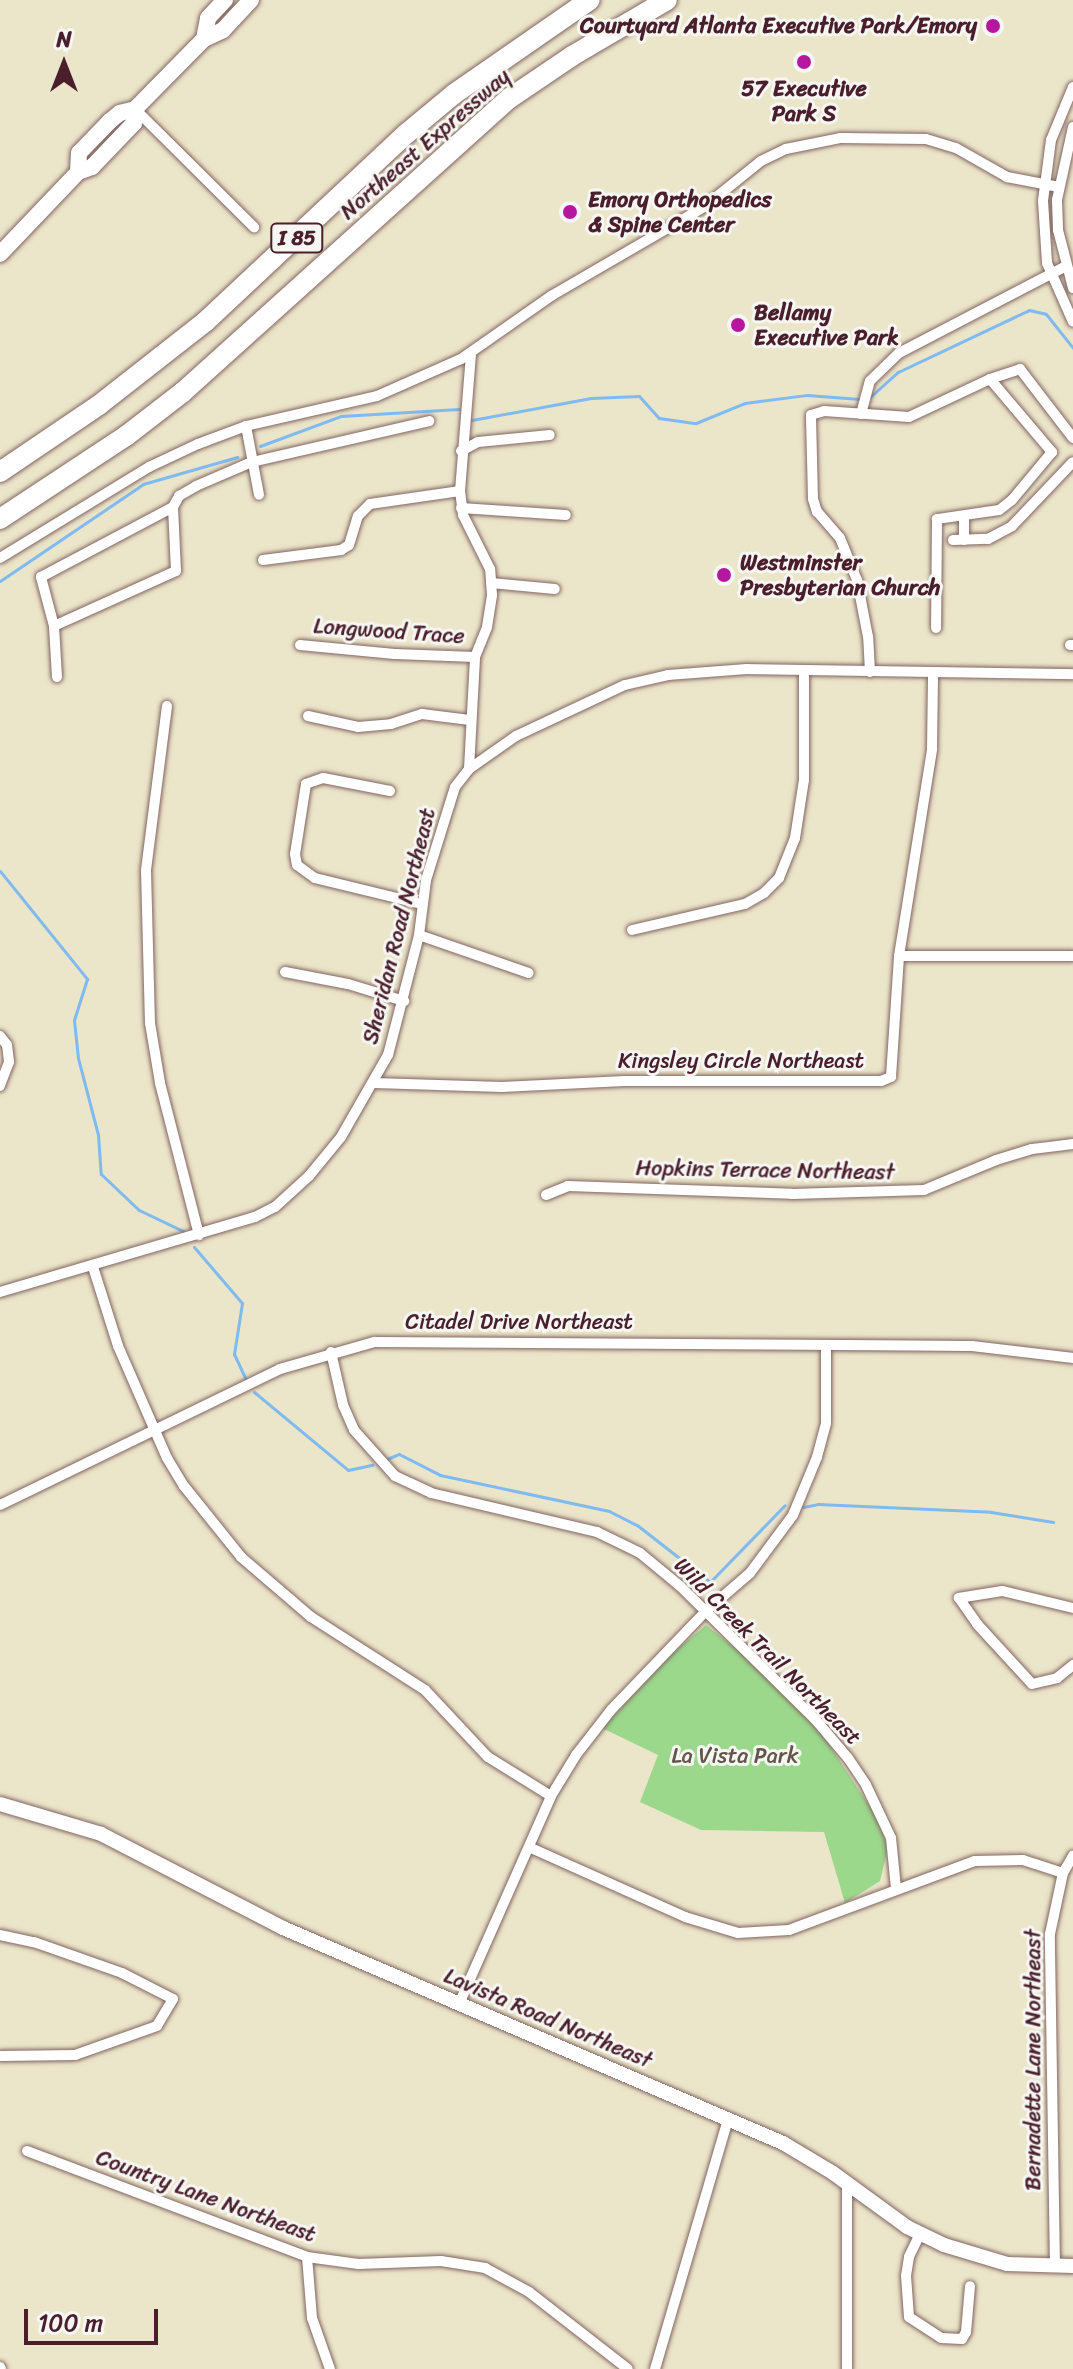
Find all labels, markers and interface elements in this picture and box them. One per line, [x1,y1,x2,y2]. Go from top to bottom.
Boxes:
place label: Courtyard Atlanta Executive Park/Emory [577,13,977,39]
marker: Courtyard Atlanta Executive Park/Emory [984,17,1002,35]
text: N [56,20,72,59]
north arrow [24,24,104,104]
marker: 57 Executive Park S [795,53,813,71]
street label: Northeast Expressway [334,63,516,225]
place label: 57 Executive Park S [741,75,867,126]
place label: Emory Orthopedics & Spine Center [588,186,772,238]
marker: Emory Orthopedics & Spine Center [559,201,581,223]
road number: I 85 [269,222,325,254]
place label: Bellamy Executive Park [754,299,899,350]
marker: Bellamy Executive Park [729,316,747,334]
place label: Westminster Presbyterian Church [740,549,940,600]
marker: Westminster Presbyterian Church [715,566,733,584]
street label: Longwood Trace [313,613,465,649]
street label: Sheridan Road Northeast [357,805,441,1047]
street label: Kingsley Circle Northeast [617,1048,865,1074]
street label: Hopkins Terrace Northeast [635,1155,895,1185]
street label: Citadel Drive Northeast [405,1309,633,1335]
street label: Wild Creek Trail Northeast [668,1551,868,1751]
park label: La Vista Park [671,1743,799,1769]
street label: Bernadette Lane Northeast [1020,1928,1046,2192]
street label: Lavista Road Northeast [439,1962,657,2074]
street label: Country Lane Northeast [92,2144,320,2248]
scale bar [28,2293,162,2343]
text: 100 m [38,2302,103,2344]

